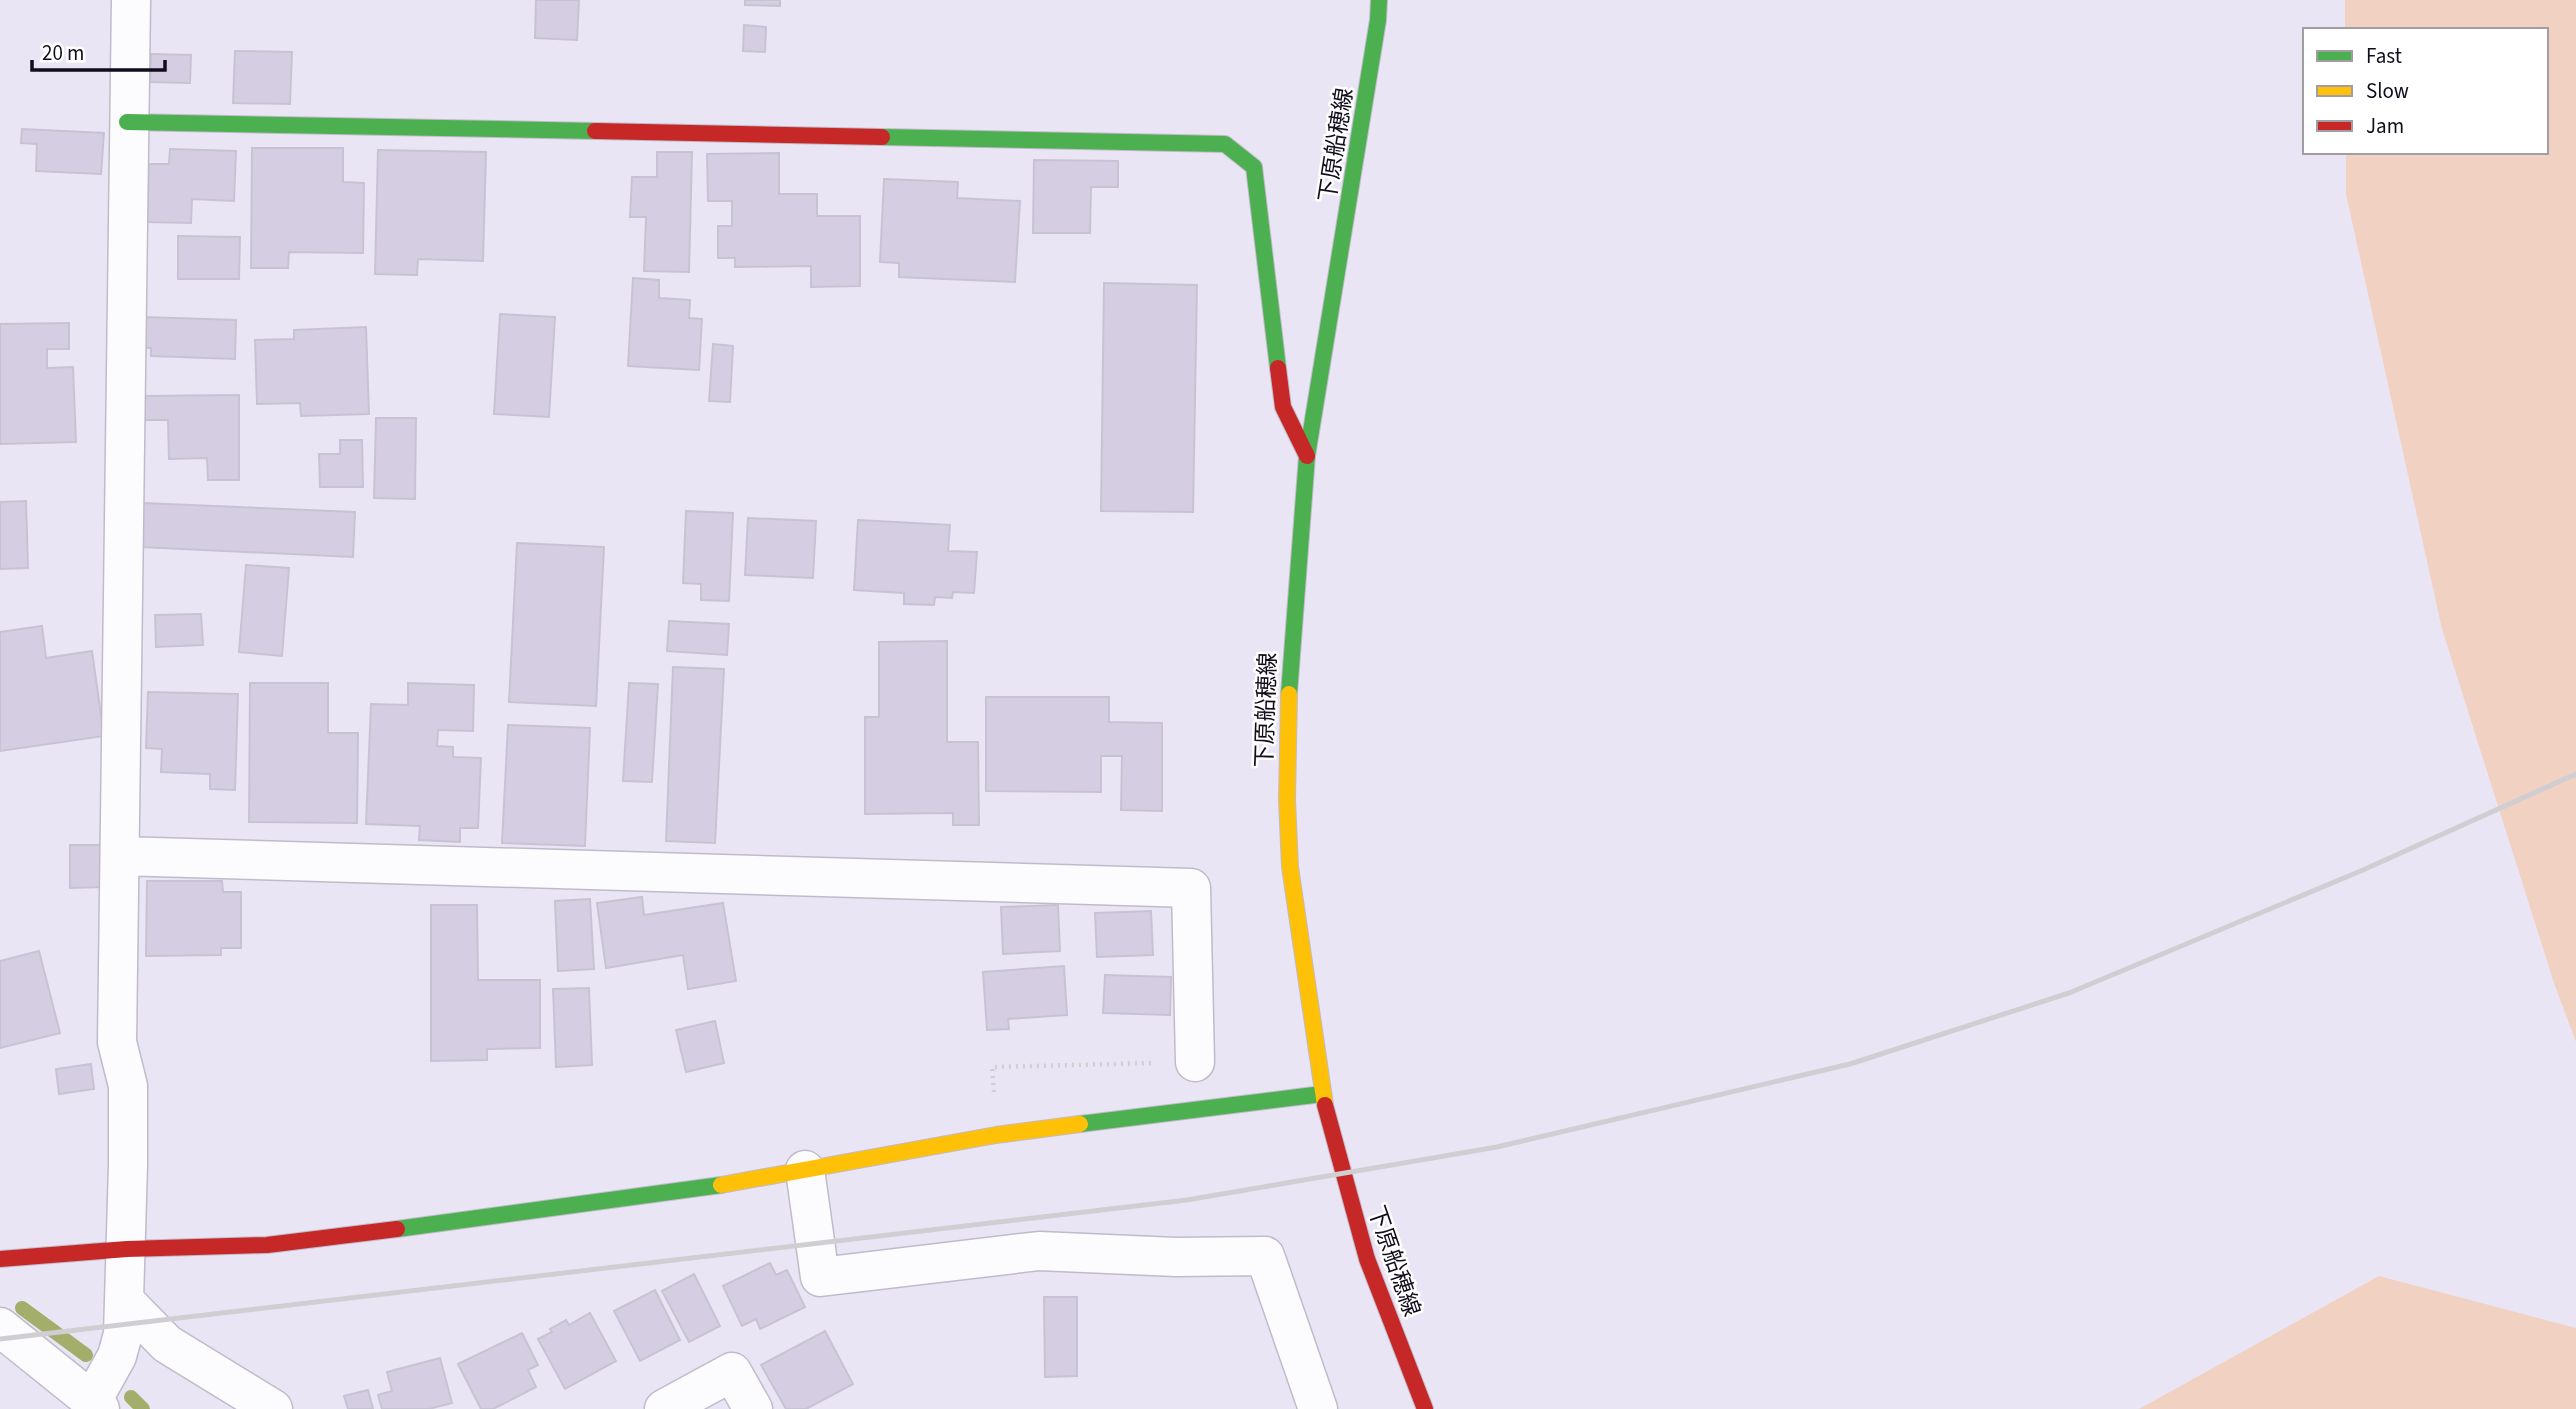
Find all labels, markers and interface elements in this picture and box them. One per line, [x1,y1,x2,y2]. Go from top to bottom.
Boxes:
scale bar [32,28,164,72]
legend [2303,28,2548,154]
text: 20 m [42,38,84,68]
text: Fast [2366,41,2402,71]
text: Slow [2366,76,2409,106]
street label: 下原船穂線 [1311,86,1361,204]
text: Jam [2366,111,2404,141]
street label: 下原船穂線 [1248,652,1284,768]
street label: 下原船穂線 [1360,1201,1428,1321]

